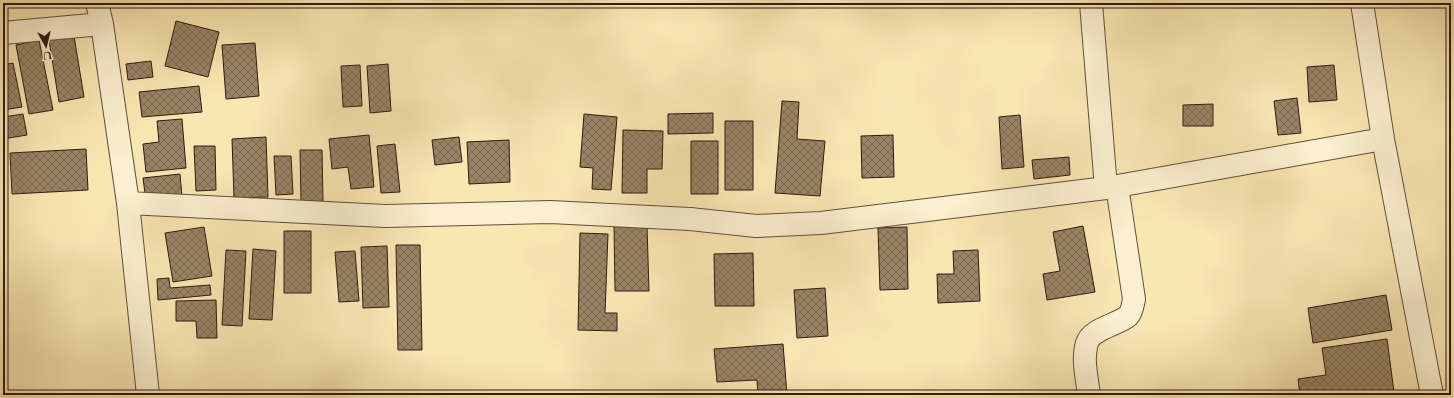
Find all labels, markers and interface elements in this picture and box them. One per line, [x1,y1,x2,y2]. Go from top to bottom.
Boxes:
north arrow [26,26,66,66]
text: U [42,47,53,63]

